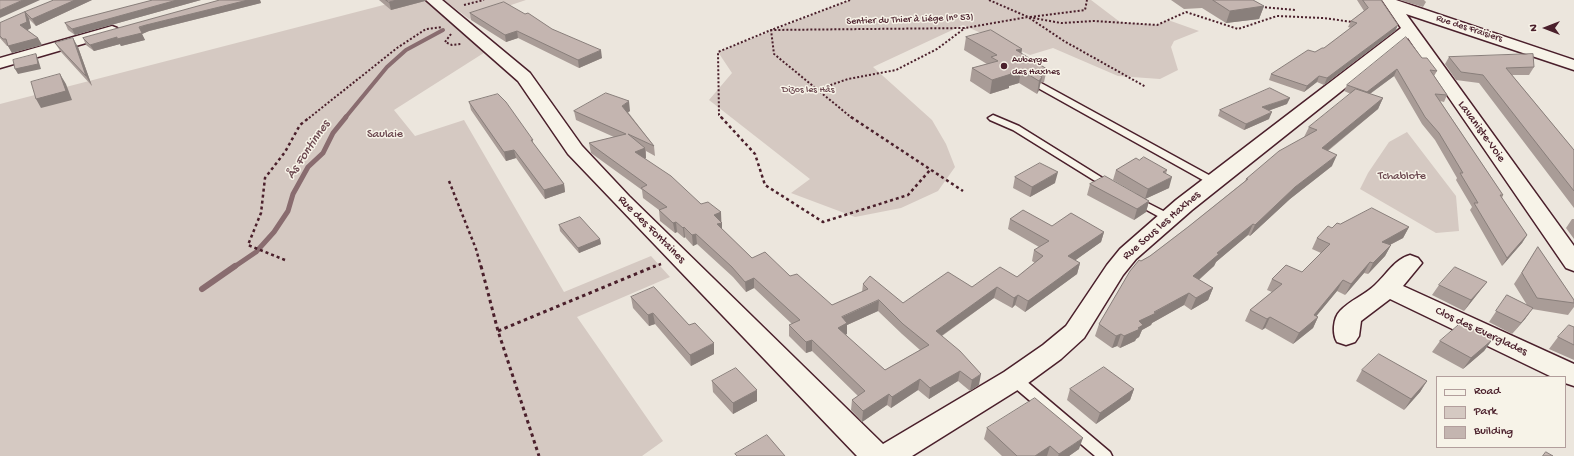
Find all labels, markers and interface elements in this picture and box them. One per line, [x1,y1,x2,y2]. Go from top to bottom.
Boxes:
north arrow [1526,8,1566,48]
street label: Sentier du Thier à Liége (n° 53) [846,12,974,28]
street label: Rue des Fraisiers [1434,13,1504,45]
text: N [1528,24,1540,32]
place label: Auberge des Haxhes [1012,54,1060,78]
marker: Auberge des Haxhes [999,61,1009,71]
park label: Dizos les Hås [782,84,834,96]
street label: Lavaniste-Voie [1454,99,1508,165]
water label: Ås Fontinnes [284,118,334,182]
park label: Saulaie [367,128,403,142]
park label: Tchablote [1378,170,1426,184]
street label: Rue Sous les Haxhes [1120,188,1204,264]
street label: Rue des Fontaines [614,193,688,267]
street label: Clos des Everglades [1433,304,1529,360]
legend [1436,376,1566,448]
text: Road [1474,385,1500,399]
text: Park [1474,405,1497,419]
text: Building [1474,425,1513,439]

